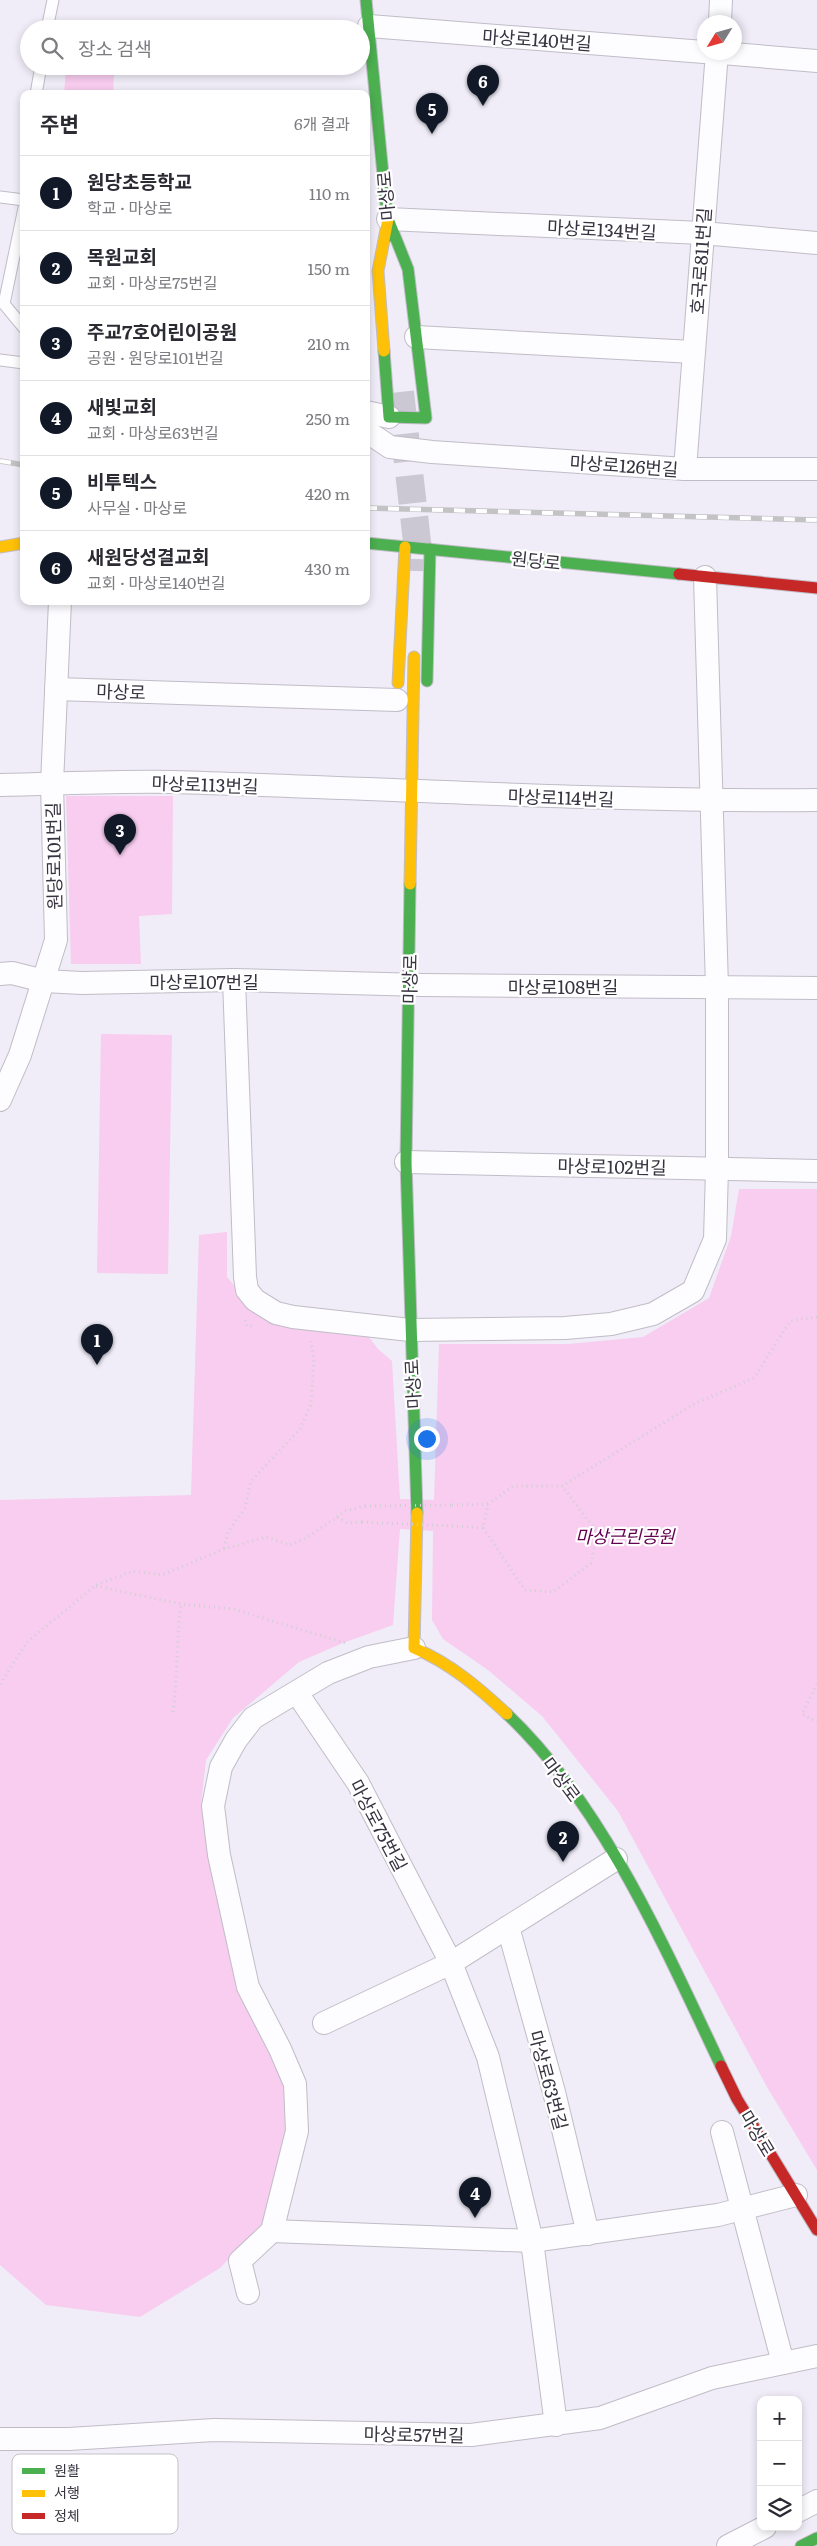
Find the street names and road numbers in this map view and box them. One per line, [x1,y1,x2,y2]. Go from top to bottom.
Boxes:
street label: 마상로140번길 [481,22,593,56]
street label: 마상로 [369,170,401,222]
street label: 호국로811번길 [683,207,717,315]
street label: 마상로134번길 [547,213,657,245]
street label: 마상로126번길 [569,448,679,482]
street label: 원당로 [510,544,562,576]
street label: 마상로 [96,677,146,705]
street label: 마상로113번길 [151,769,259,799]
street label: 마상로114번길 [507,782,615,812]
street label: 원당로101번길 [39,802,67,910]
street label: 마상로 [395,954,423,1004]
street label: 마상로107번길 [149,968,259,995]
street label: 마상로108번길 [508,973,618,1000]
street label: 마상로102번길 [557,1152,667,1180]
street label: 마상로 [397,1358,427,1410]
street label: 마상로 [536,1751,588,1807]
street label: 마상로75번길 [343,1774,415,1876]
street label: 마상로63번길 [523,2027,575,2133]
street label: 마상로 [734,2105,782,2161]
street label: 마상로57번길 [363,2420,465,2448]

